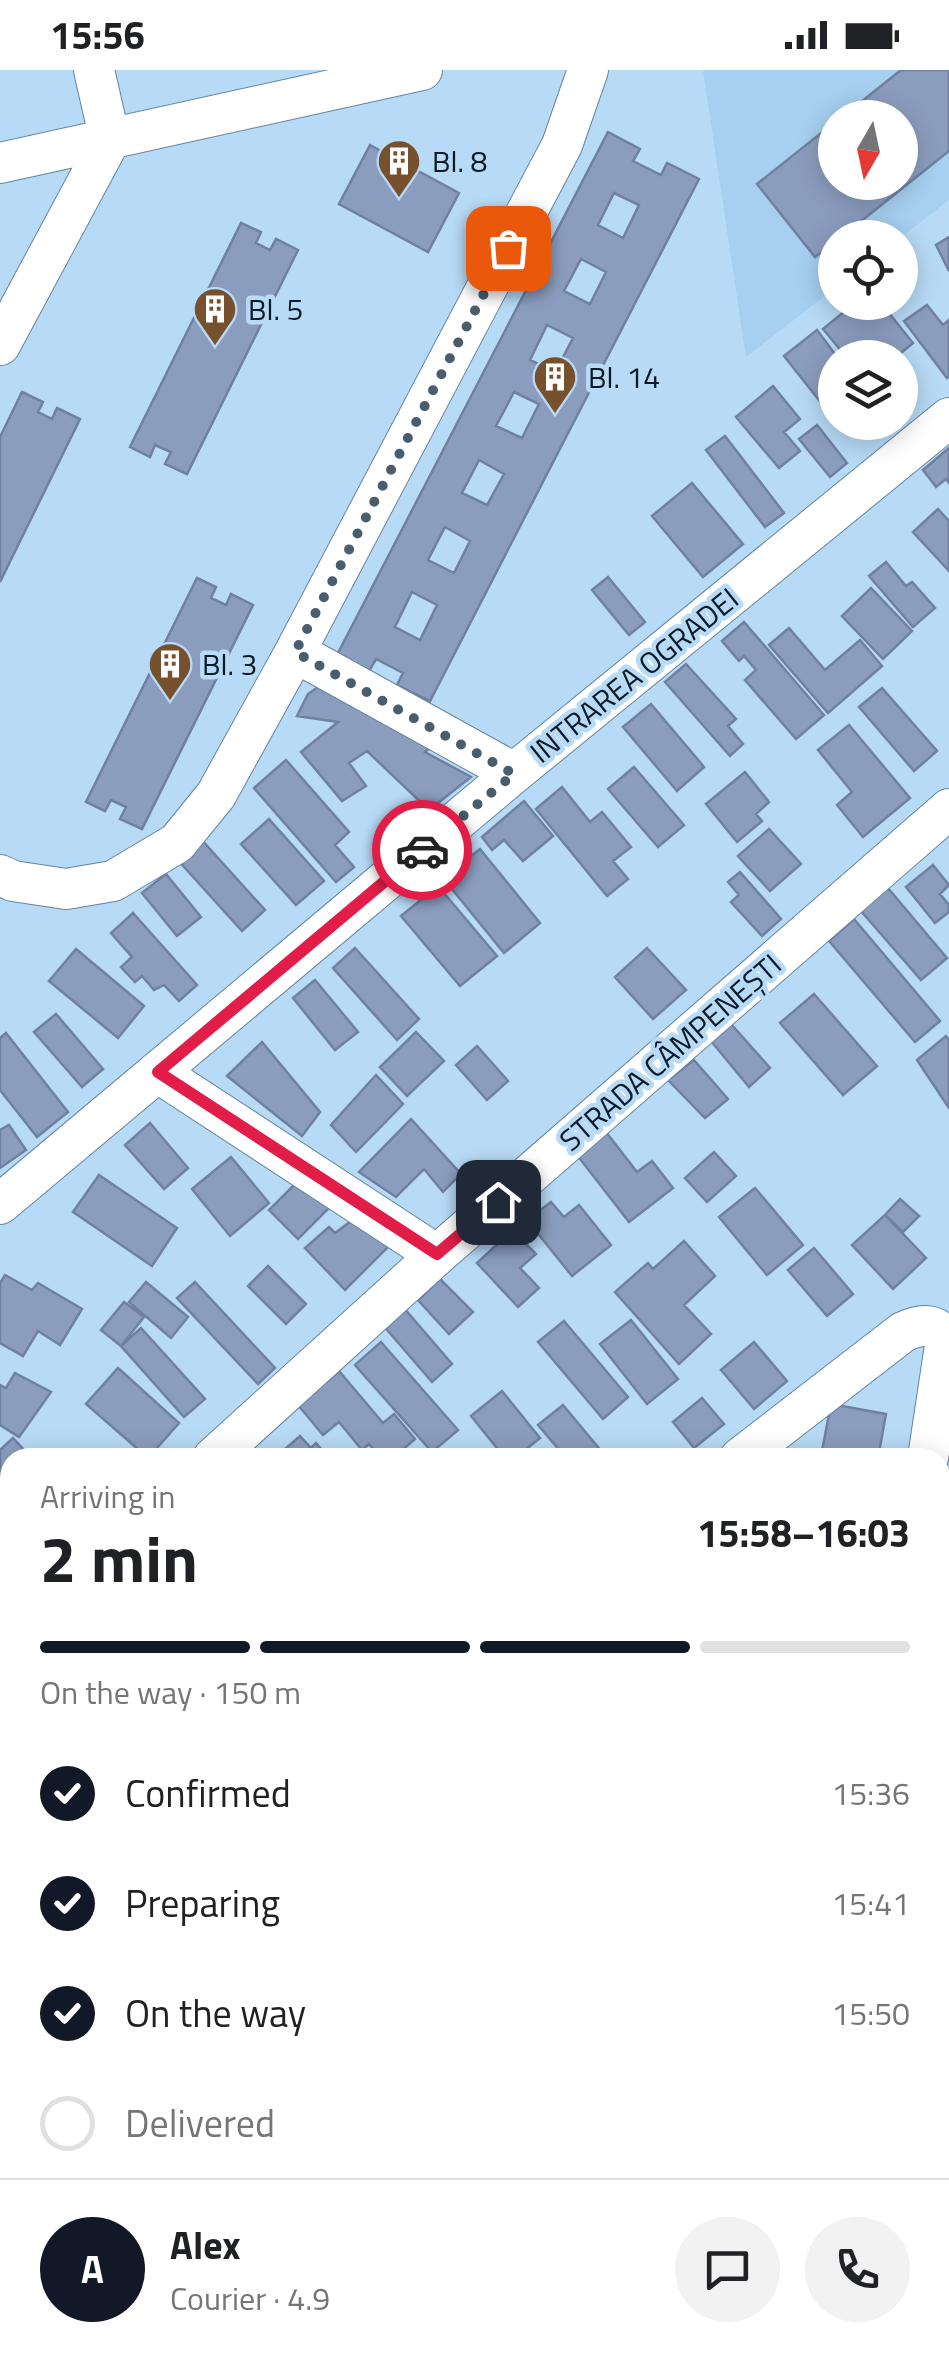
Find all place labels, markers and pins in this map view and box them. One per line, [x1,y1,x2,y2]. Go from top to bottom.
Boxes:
building icon: Bl. 8 [376,138,422,199]
place label: Bl. 8 [432,138,487,184]
pin [466,206,551,291]
building icon: Bl. 5 [192,286,238,347]
place label: Bl. 5 [248,286,303,332]
building icon: Bl. 14 [532,354,578,415]
place label: Bl. 14 [588,354,660,400]
building icon: Bl. 3 [147,641,193,702]
place label: Bl. 3 [202,641,257,687]
pin [456,1160,541,1245]

